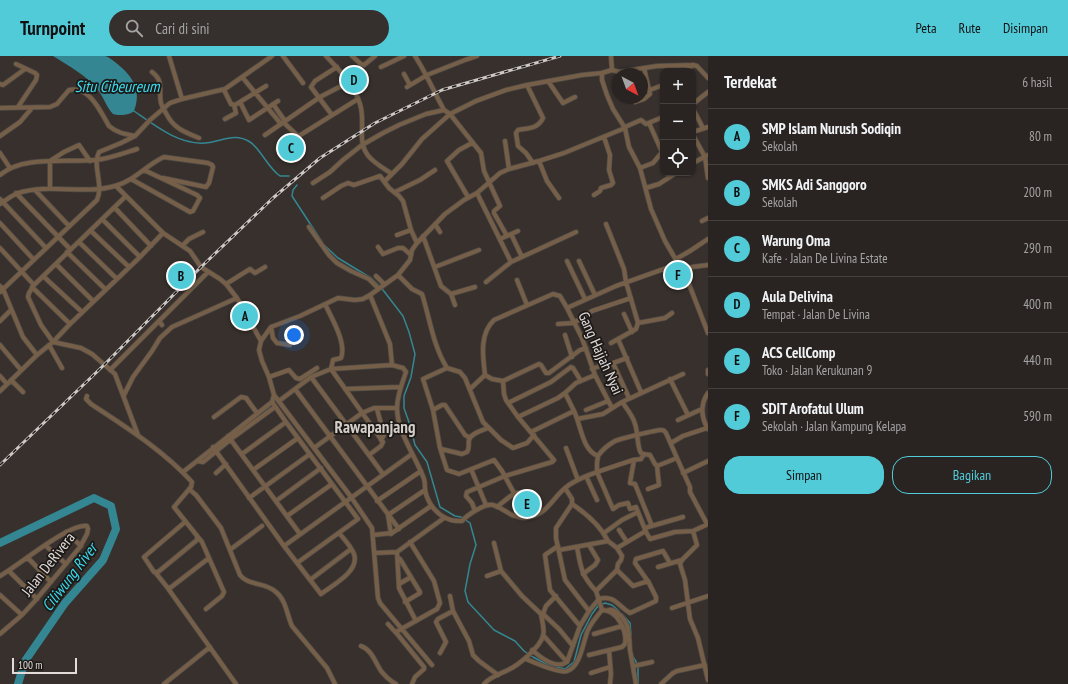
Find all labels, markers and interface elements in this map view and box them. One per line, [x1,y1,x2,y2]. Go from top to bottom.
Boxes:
search box [109,10,389,46]
text: Turnpoint [20,16,85,40]
icon: search [123,17,145,39]
text: Cari di sini [155,19,210,38]
text: Peta [915,19,937,37]
text: Rute [959,19,981,37]
text: Disimpan [1003,19,1048,37]
pin: D [341,65,367,95]
north arrow [612,68,648,104]
map controls [660,68,696,176]
button: + [660,68,696,104]
text: Terdekat [724,71,776,93]
text: 6 hasil [1022,74,1052,91]
water label: Situ Cibeureum [75,76,161,96]
button: − [660,104,696,140]
text: SMP Islam Nurush Sodiqin [762,119,901,138]
text: A [734,128,740,145]
text: 80 m [1029,128,1052,145]
pin: C [278,133,304,163]
text: Sekolah [762,138,797,155]
button: locate [660,140,696,176]
text: SMKS Adi Sanggoro [762,175,867,194]
text: B [734,184,740,201]
text: 200 m [1023,184,1052,201]
text: Sekolah [762,194,797,211]
text: Warung Oma [762,231,830,250]
text: C [734,240,740,257]
text: 290 m [1023,240,1052,257]
text: Kafe · Jalan De Livina Estate [762,250,888,267]
pin: F [665,260,691,290]
pin: B [168,261,194,291]
text: Aula Delivina [762,287,833,306]
text: D [734,296,740,313]
text: 400 m [1023,296,1052,313]
pin: A [232,301,258,331]
text: Tempat · Jalan De Livina [762,306,870,323]
street label: Gang Hajjah Nyai [574,309,628,397]
your location [284,325,304,345]
text: ACS CellComp [762,343,835,362]
text: E [734,352,740,369]
text: 440 m [1023,352,1052,369]
text: Toko · Jalan Kerukunan 9 [762,362,872,379]
text: SDIT Arofatul Ulum [762,399,864,418]
text: F [734,408,740,425]
text: 590 m [1023,408,1052,425]
district label: Rawapanjang [335,416,416,438]
text: Sekolah · Jalan Kampung Kelapa [762,418,906,435]
button: Simpan [724,456,884,494]
button: Bagikan [892,456,1052,494]
pin: E [514,489,540,519]
street label: Jalan DeRivera [17,528,79,600]
water label: Ciliwung River [37,537,103,615]
scale bar [12,656,77,675]
text: 100 m [18,658,42,672]

